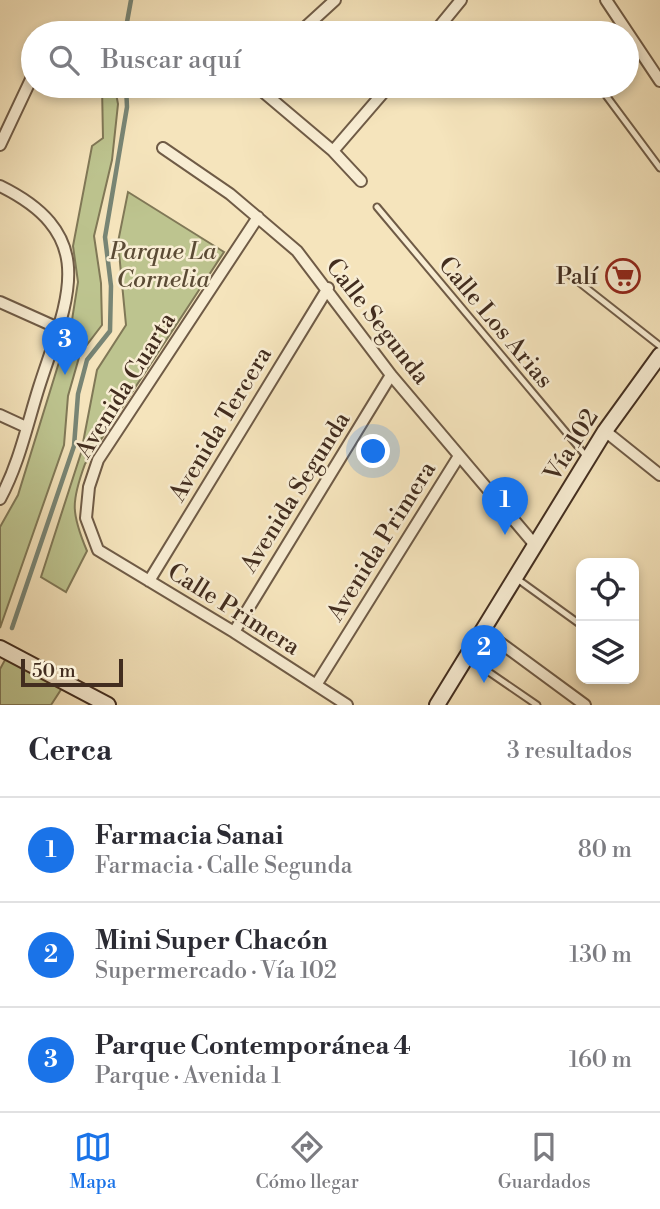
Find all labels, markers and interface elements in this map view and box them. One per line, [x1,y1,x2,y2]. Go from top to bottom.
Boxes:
search box [21,21,639,98]
icon: search [45,41,83,79]
text: Buscar aquí [101,44,241,76]
park label: Parque La Cornelia [109,237,217,295]
street label: Calle Los Arias [431,251,559,395]
street label: Calle Segunda [319,252,436,391]
supermarket icon: Palí [604,257,642,295]
place label: Palí [556,262,599,292]
street label: Avenida Cuarta [69,306,183,465]
pin: 3 [42,317,88,375]
street label: Avenida Tercera [162,341,279,508]
street label: Vía 102 [538,404,606,488]
street label: Avenida Segunda [234,406,358,579]
your location [356,434,390,468]
street label: Avenida Primera [320,455,443,628]
pin: 1 [482,477,528,535]
street label: Calle Primera [162,557,306,663]
map controls [576,558,639,684]
button: locate [576,558,639,621]
button: layers [576,621,639,684]
pin: 2 [461,625,507,683]
scale bar [21,656,122,688]
text: 50 m [32,659,76,683]
text: Cerca [28,732,112,770]
text: 3 resultados [507,737,632,765]
text: Farmacia Sanai [95,820,284,852]
text: 1 [45,836,57,864]
text: 80 m [578,836,632,864]
text: Farmacia · Calle Segunda [95,852,352,880]
text: Mini Super Chacón [95,925,328,957]
text: 2 [44,941,58,969]
text: 130 m [569,941,632,969]
text: Supermercado · Vía 102 [95,957,337,985]
text: Parque Contemporánea 4 [95,1030,411,1062]
text: 3 [44,1046,58,1074]
text: 160 m [569,1046,632,1074]
text: Parque · Avenida 1 [95,1062,281,1090]
tab: Mapa [69,1128,116,1194]
tab: Cómo llegar [255,1128,359,1194]
tab: Guardados [498,1128,591,1194]

